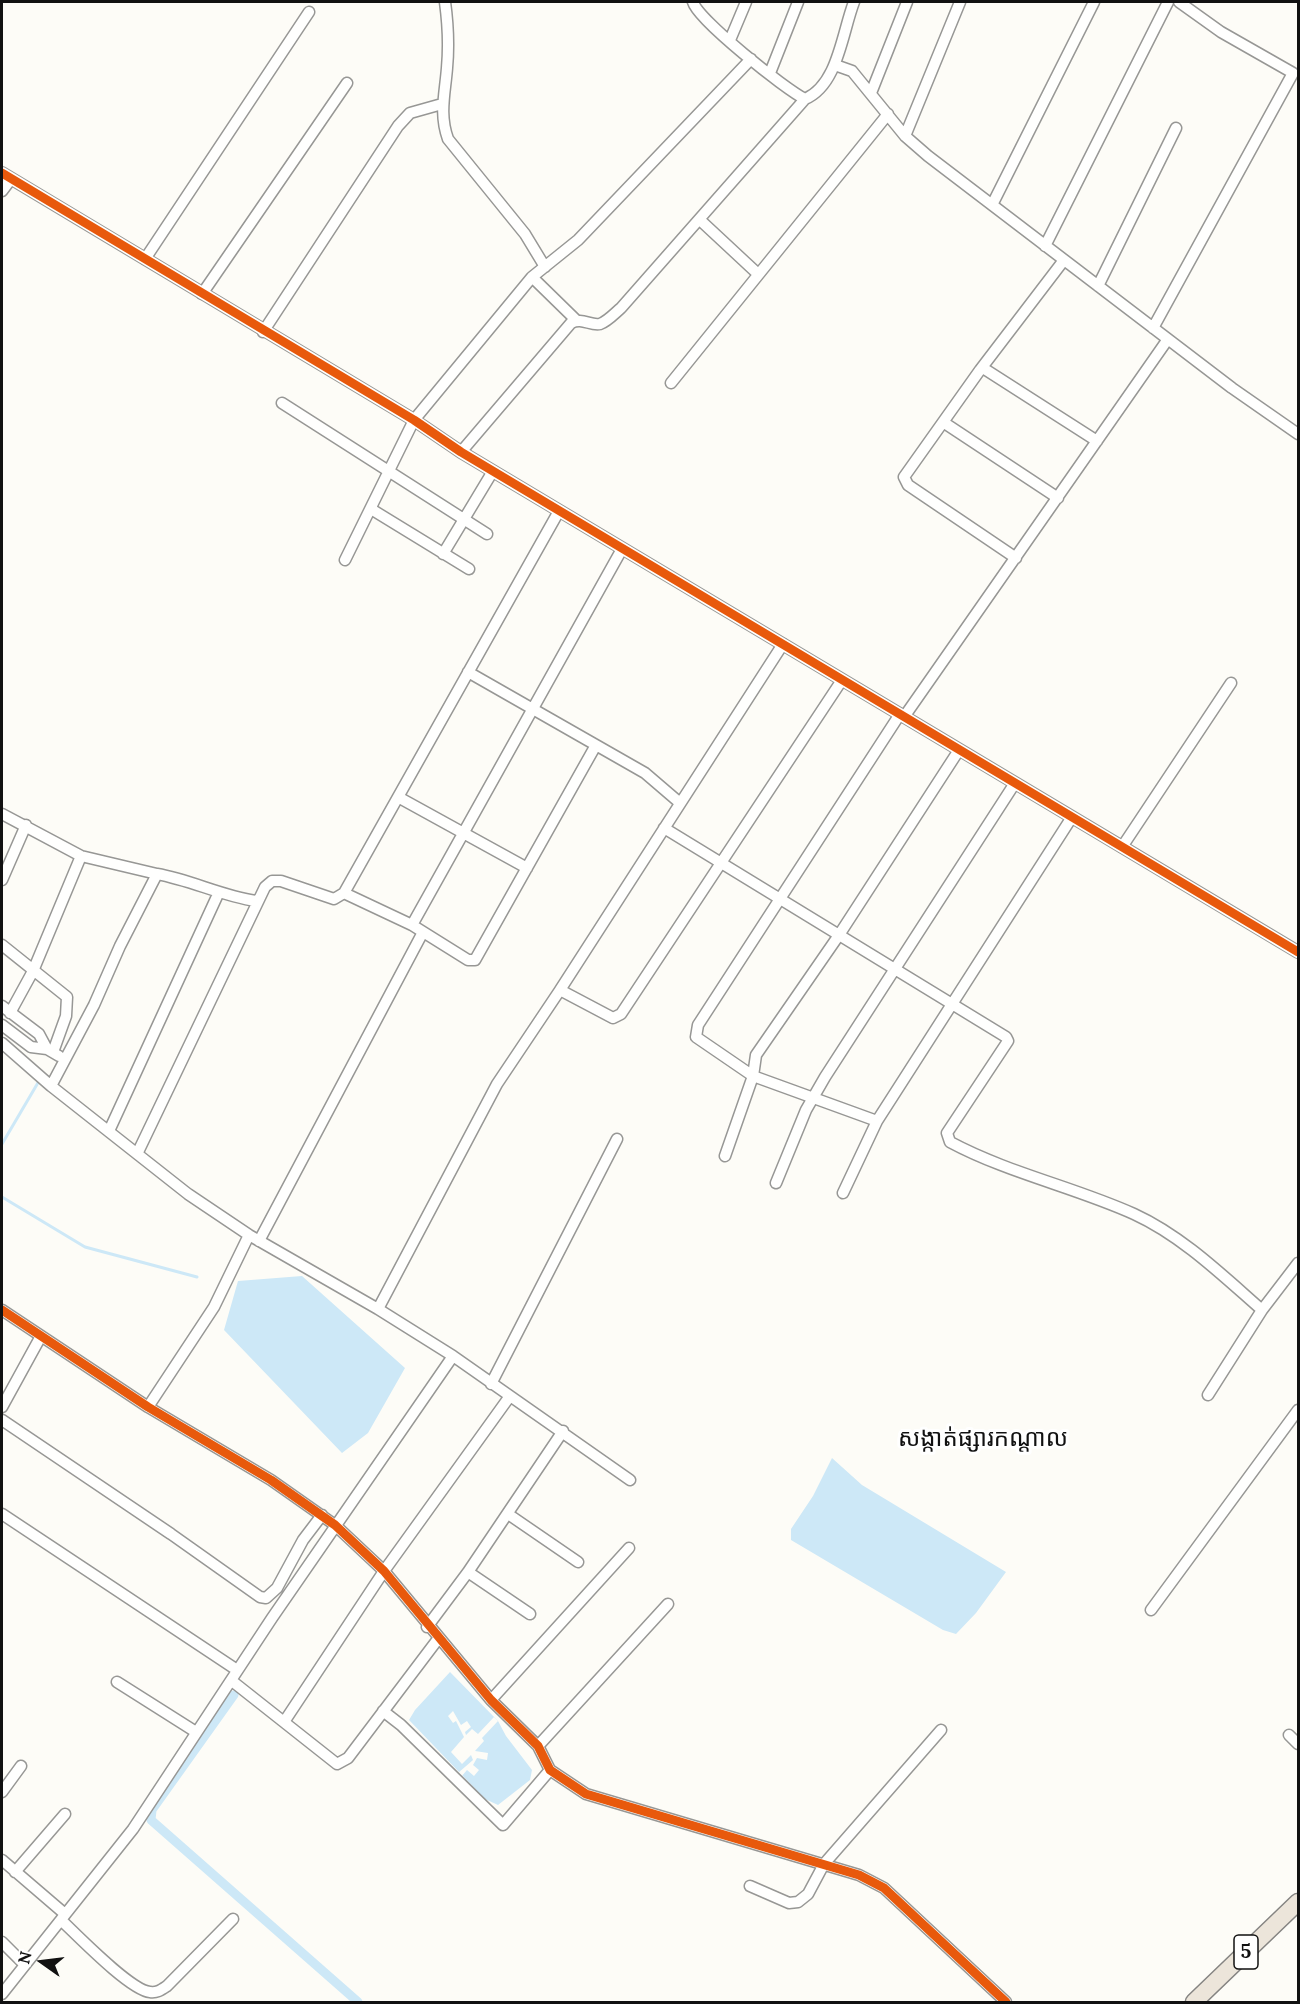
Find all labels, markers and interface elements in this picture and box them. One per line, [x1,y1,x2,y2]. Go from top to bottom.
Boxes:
district label: សង្កាត់ផ្សារកណ្ដាល [898,1425,1068,1453]
north arrow [12,1932,72,1992]
road number: 5 [1234,1935,1258,1969]
text: N [13,1949,36,1966]

